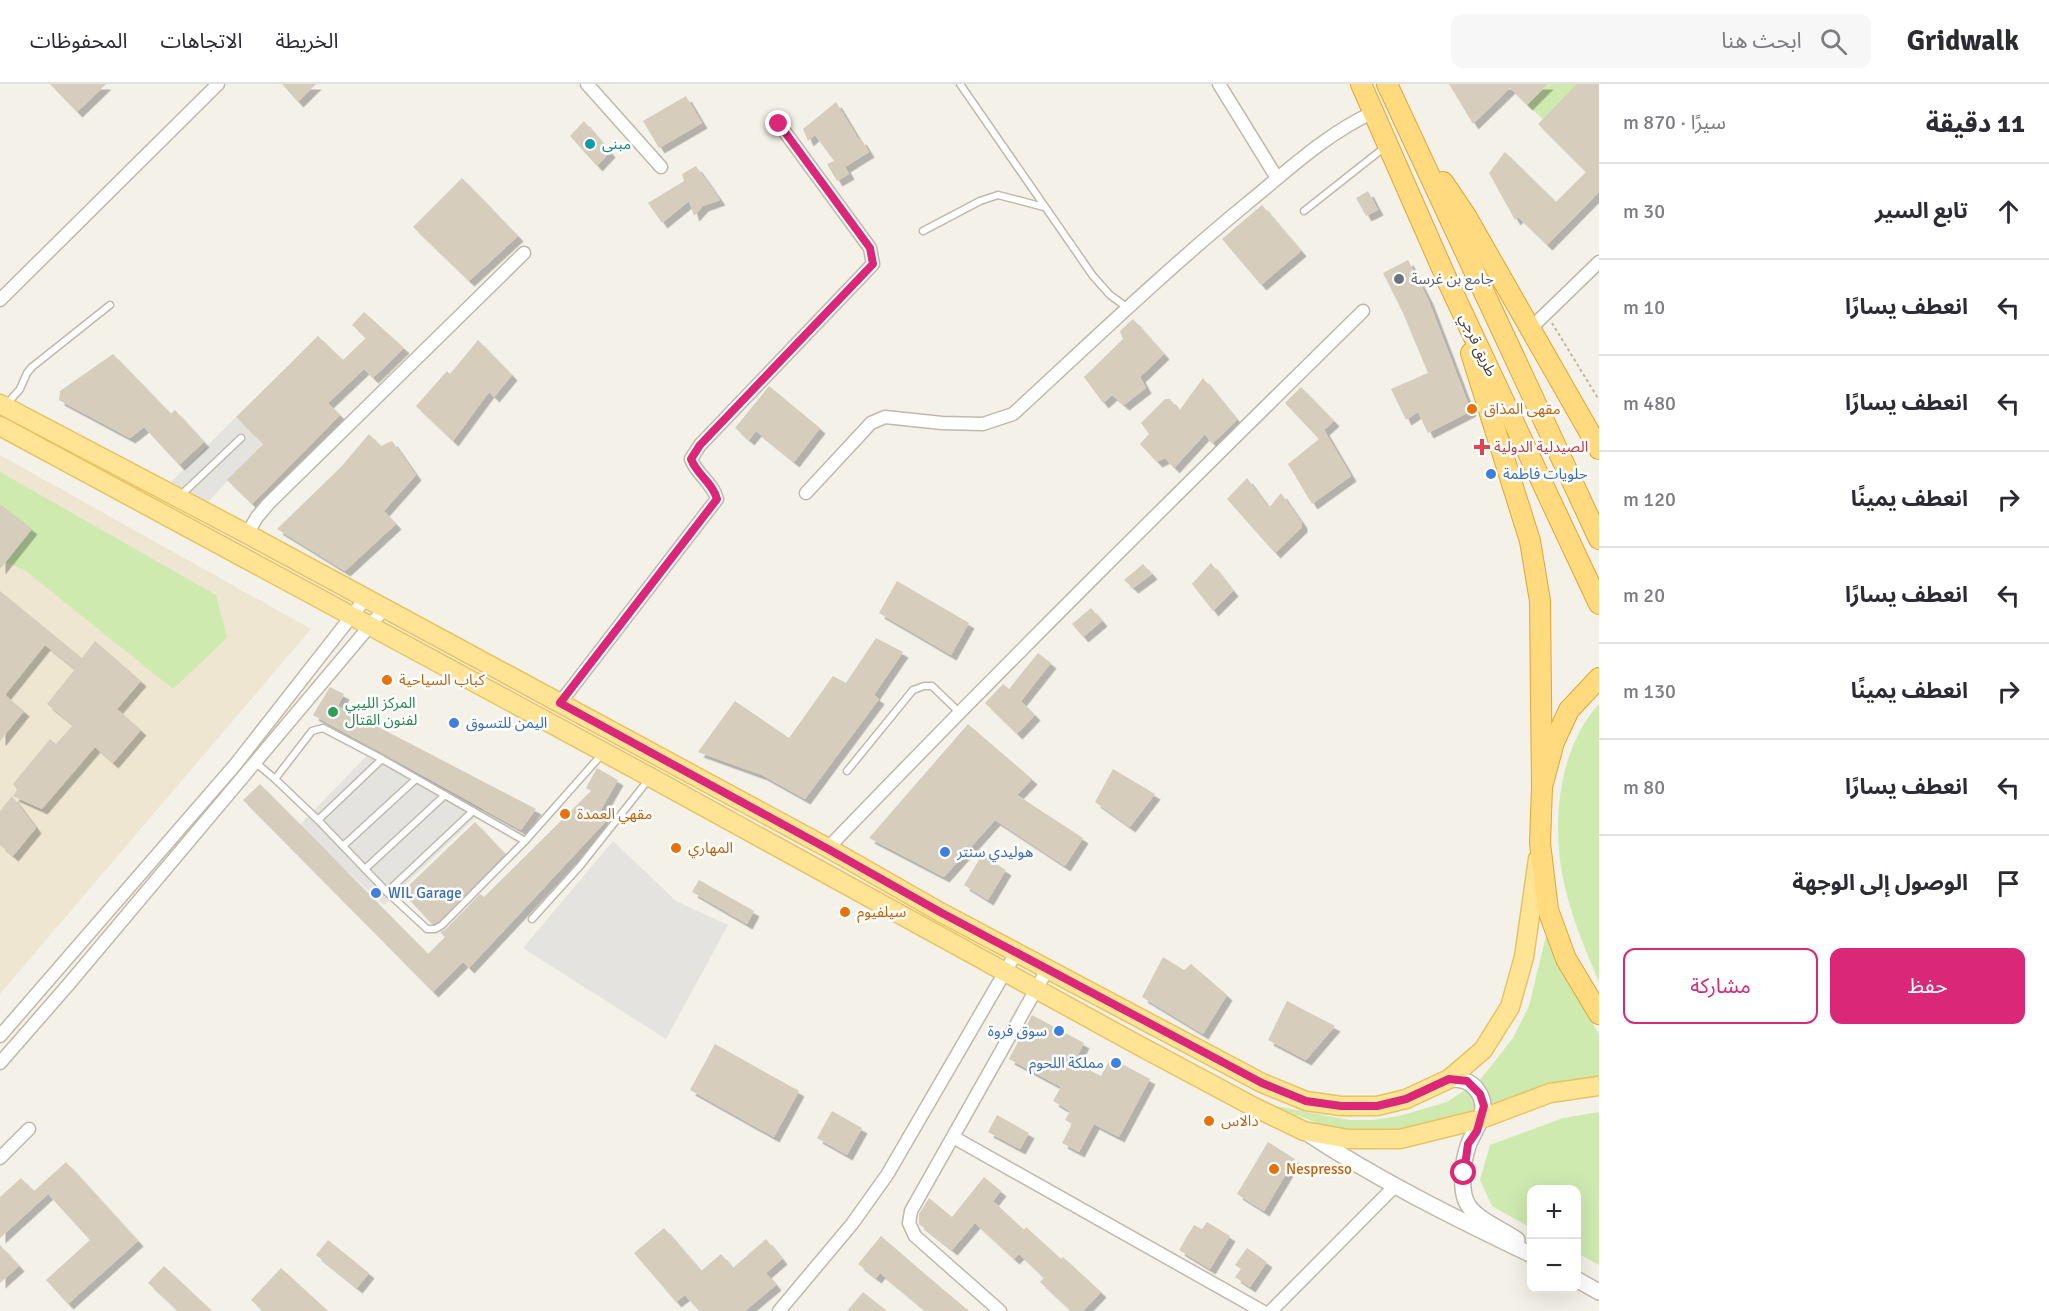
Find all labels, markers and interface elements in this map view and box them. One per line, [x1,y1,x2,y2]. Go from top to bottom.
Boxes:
search box [1451,14,1871,68]
text: Gridwalk [1907,24,2019,58]
icon: search [1817,25,1850,58]
text: ابحث هنا [1721,27,1802,54]
text: المحفوظات [30,28,127,54]
text: الاتجاهات [160,28,242,54]
text: الخريطة [275,28,338,54]
text: 11 دقيقة [1926,108,2025,140]
route end [765,110,791,136]
text: سيرًا · 870 m [1623,110,1726,135]
place label: مبنى [602,135,631,153]
marker: مبنى [583,137,597,151]
icon: ahead [1992,195,2025,228]
text: تابع السير [1875,197,1968,224]
text: 30 m [1623,199,1665,224]
place label: جامع بن غرسة [1411,270,1494,291]
marker: جامع بن غرسة [1392,272,1406,286]
icon: left [1992,291,2025,324]
text: انعطف يسارًا [1845,293,1968,320]
text: 10 m [1623,295,1665,320]
street label: طريق قرجي [1453,311,1500,380]
icon: left [1992,387,2025,420]
text: انعطف يسارًا [1845,389,1968,416]
text: 480 m [1623,391,1676,416]
place label: مقهى المذاق [1484,400,1561,418]
marker: مقهى المذاق [1465,402,1479,416]
place label: الصيدلية الدولية [1494,438,1588,456]
marker: الصيدلية الدولية [1475,440,1489,454]
place label: حلويات فاطمة [1503,465,1588,483]
marker: حلويات فاطمة [1484,467,1498,481]
icon: right [1992,483,2025,516]
text: انعطف يمينًا [1851,485,1968,512]
text: 120 m [1623,487,1676,512]
icon: left [1992,579,2025,612]
text: انعطف يسارًا [1845,581,1968,608]
text: 20 m [1623,583,1665,608]
place label: كباب السياحية [399,671,486,689]
marker: كباب السياحية [380,673,394,687]
icon: right [1992,675,2025,708]
text: انعطف يمينًا [1851,677,1968,704]
text: 130 m [1623,679,1676,704]
place label: المركز الليبي لفنون القتال [345,694,418,729]
marker: المركز الليبي لفنون القتال [326,705,340,719]
place label: اليمن للتسوق [466,714,547,732]
marker: اليمن للتسوق [447,716,461,730]
icon: left [1992,771,2025,804]
text: انعطف يسارًا [1845,773,1968,800]
text: 80 m [1623,775,1665,800]
place label: مقهي العمدة [577,805,652,825]
marker: مقهي العمدة [558,807,572,821]
place label: المهاري [688,839,733,859]
marker: المهاري [669,841,683,855]
place label: هوليدي سنتر [956,843,1033,863]
marker: هوليدي سنتر [938,845,952,859]
icon: arrive [1992,867,2025,900]
text: الوصول إلى الوجهة [1792,869,1968,896]
place label: WIL Garage [388,884,462,902]
marker: WIL Garage [369,886,383,900]
place label: سيلفيوم [857,903,906,923]
marker: سيلفيوم [838,905,852,919]
button: مشاركة [1623,948,1818,1024]
button: حفظ [1830,948,2025,1024]
place label: سوق فروة [988,1022,1047,1040]
marker: سوق فروة [1052,1024,1066,1038]
place label: مملكة اللحوم [1029,1054,1104,1074]
marker: مملكة اللحوم [1109,1056,1123,1070]
place label: دالاس [1221,1112,1259,1130]
marker: دالاس [1202,1114,1216,1128]
route start [1450,1159,1476,1185]
place label: Nespresso [1286,1160,1352,1178]
marker: Nespresso [1267,1162,1281,1176]
map controls [1527,1185,1581,1293]
button: + [1527,1185,1581,1239]
button: − [1527,1239,1581,1293]

